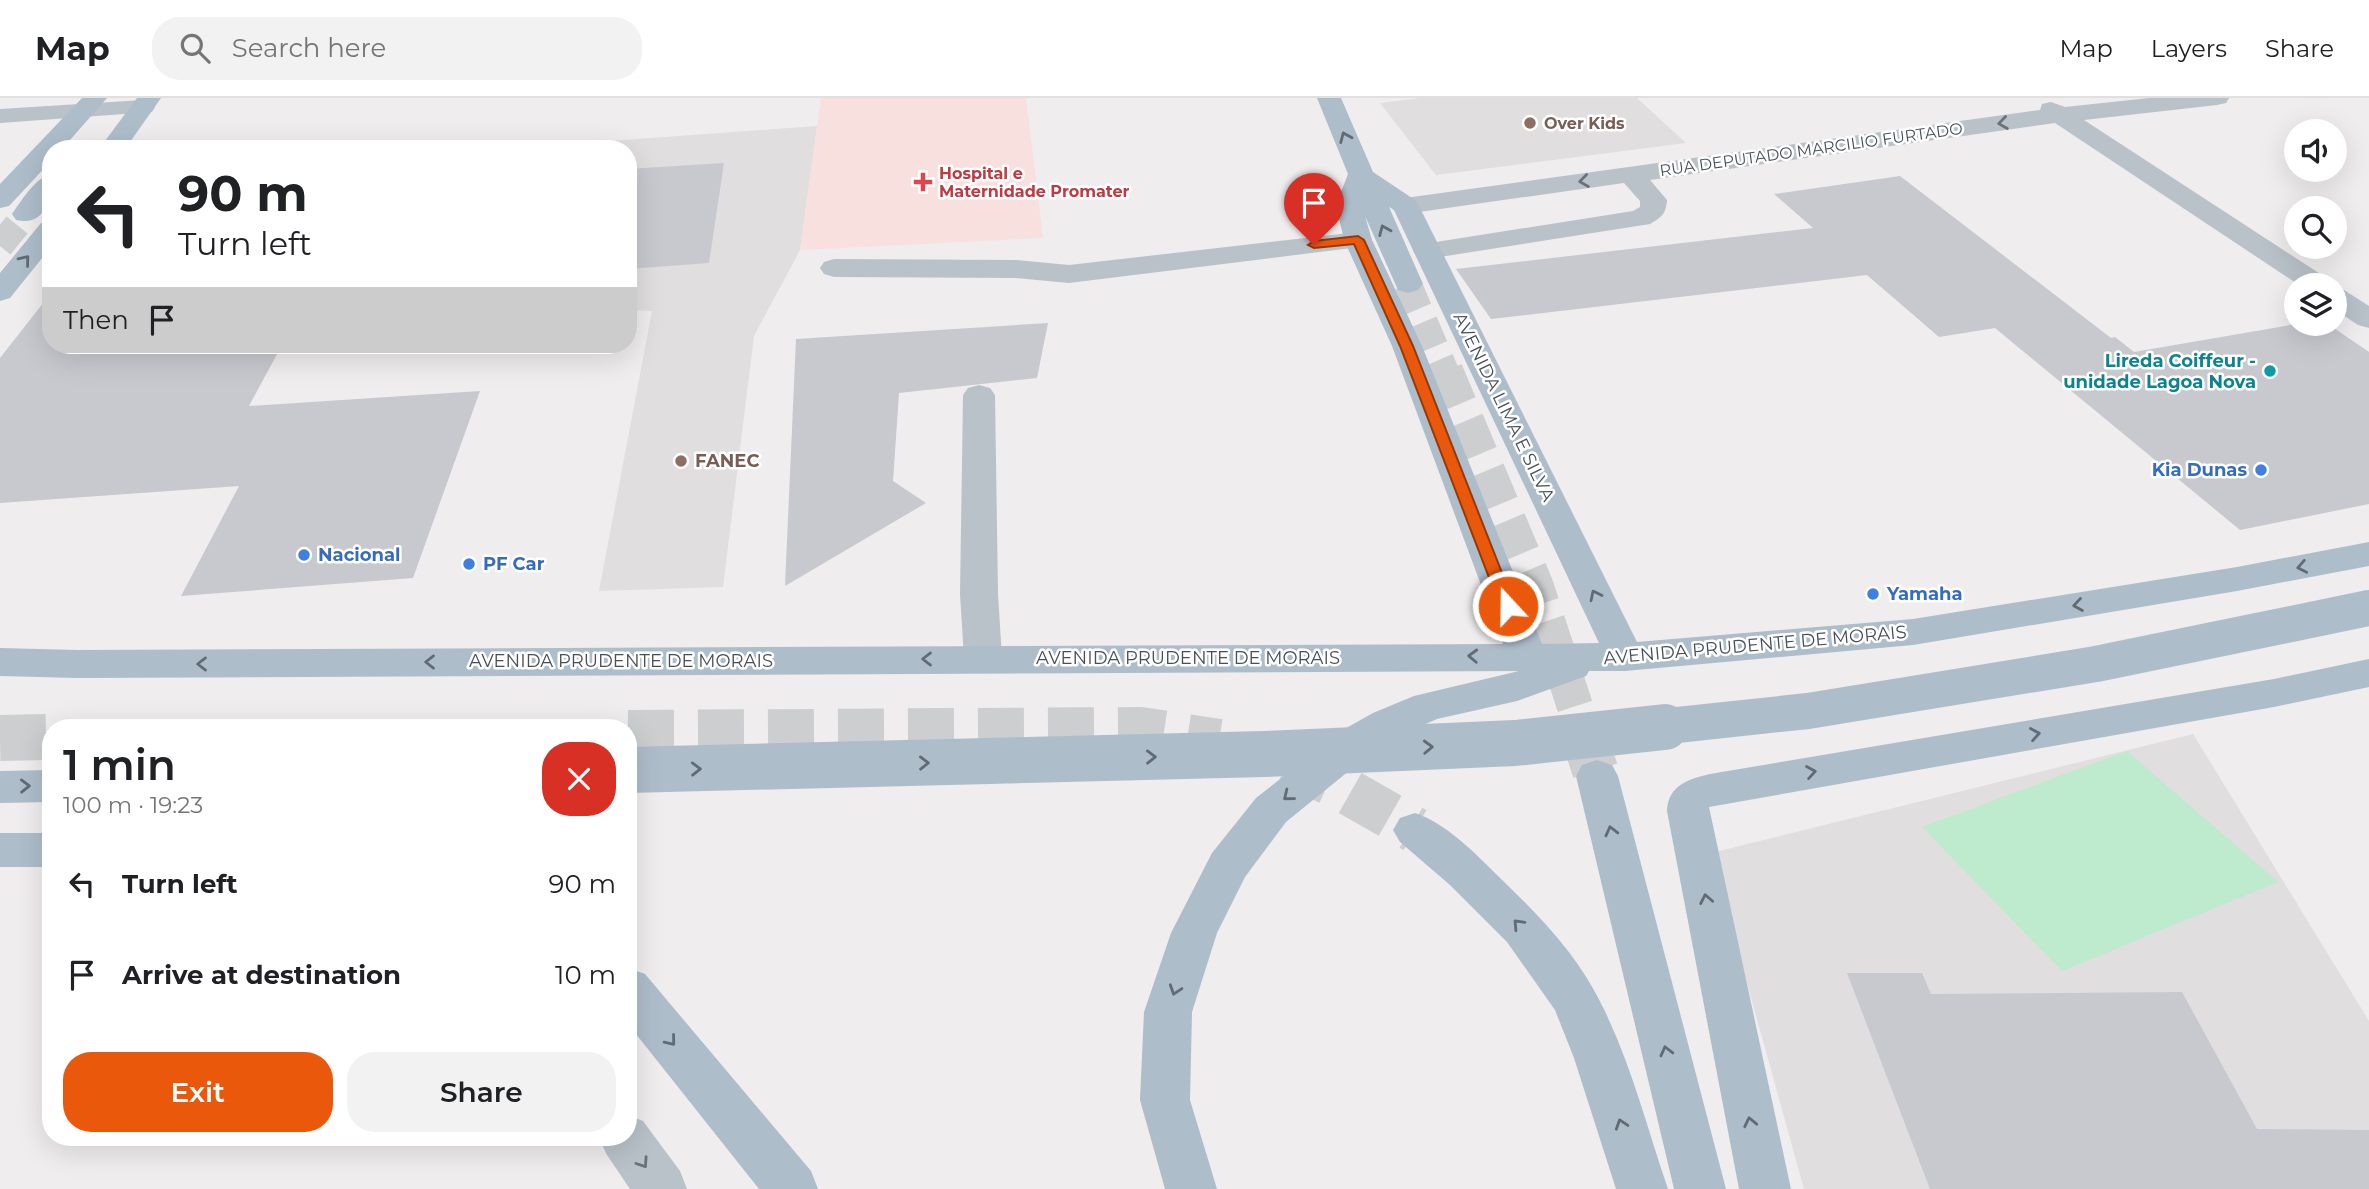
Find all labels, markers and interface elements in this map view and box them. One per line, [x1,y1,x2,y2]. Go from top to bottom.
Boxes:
search box [152,17,642,80]
text: Map [35,28,110,68]
icon: search [176,29,214,67]
text: Search here [232,32,386,64]
text: Map [2059,34,2113,63]
text: Layers [2151,34,2227,63]
text: Share [2265,34,2334,63]
place label: Over Kids [1544,114,1625,133]
marker: Over Kids [1522,115,1538,131]
one-way arrow [1997,115,2009,130]
street label: RUA DEPUTADO MARCILIO FURTADO [1658,119,1964,180]
map controls [2284,119,2347,336]
button: sound [2284,119,2347,182]
one-way arrow [1340,131,1354,143]
text: 90 m [178,164,308,223]
place label: Hospital e Maternidade Promater [939,164,1130,201]
icon: left [63,168,154,259]
marker: Hospital e Maternidade Promater [913,172,933,192]
pin [1284,173,1344,245]
one-way arrow [1578,173,1589,188]
icon: arrive [1295,184,1333,222]
button: search [2284,196,2347,259]
text: Turn left [178,224,312,263]
one-way arrow [1379,224,1393,236]
one-way arrow [17,256,30,268]
button: layers [2284,273,2347,336]
icon: arrive [143,301,181,339]
text: Then [63,304,129,336]
street label: AVENIDA LIMA E SILVA [1449,309,1559,505]
place label: Lireda Coiffeur - unidade Lagoa Nova [2063,350,2256,393]
marker: Lireda Coiffeur - unidade Lagoa Nova [2262,363,2278,379]
place label: FANEC [695,450,759,472]
marker: FANEC [673,453,689,469]
place label: Kia Dunas [2152,459,2247,481]
marker: Kia Dunas [2253,462,2269,478]
place label: Nacional [318,544,400,566]
marker: Nacional [296,547,312,563]
place label: PF Car [483,553,545,575]
marker: PF Car [461,556,477,572]
one-way arrow [2296,559,2308,574]
position arrow [1471,569,1545,643]
place label: Yamaha [1886,583,1963,605]
marker: Yamaha [1865,586,1881,602]
one-way arrow [1589,590,1603,602]
one-way arrow [2072,597,2084,612]
street label: AVENIDA PRUDENTE DE MORAIS [1603,621,1907,669]
street label: AVENIDA PRUDENTE DE MORAIS [1036,647,1340,669]
one-way arrow [1467,649,1478,664]
street label: AVENIDA PRUDENTE DE MORAIS [469,650,773,672]
one-way arrow [921,651,932,667]
one-way arrow [424,654,435,670]
one-way arrow [197,656,208,671]
one-way arrow [2029,727,2041,742]
text: 1 min [63,739,176,791]
one-way arrow [1422,739,1433,754]
button: close [542,742,616,816]
one-way arrow [1147,749,1157,765]
one-way arrow [919,755,930,770]
one-way arrow [691,761,702,776]
one-way arrow [1805,765,1817,780]
one-way arrow [20,779,31,794]
one-way arrow [1283,788,1295,801]
text: 100 m · 19:23 [63,791,203,819]
one-way arrow [1605,825,1619,837]
icon: left [63,865,101,903]
text: Turn left [122,868,238,900]
text: 90 m [549,868,616,900]
one-way arrow [1699,893,1714,905]
one-way arrow [1513,919,1526,932]
icon: arrive [63,956,101,994]
text: Arrive at destination [122,959,401,991]
text: 10 m [555,959,616,991]
one-way arrow [1169,984,1184,996]
one-way arrow [663,1033,676,1045]
one-way arrow [1660,1046,1674,1058]
button: Exit [63,1052,333,1132]
button: Share [347,1052,616,1132]
one-way arrow [1744,1116,1759,1128]
one-way arrow [1615,1119,1629,1131]
one-way arrow [635,1155,647,1168]

